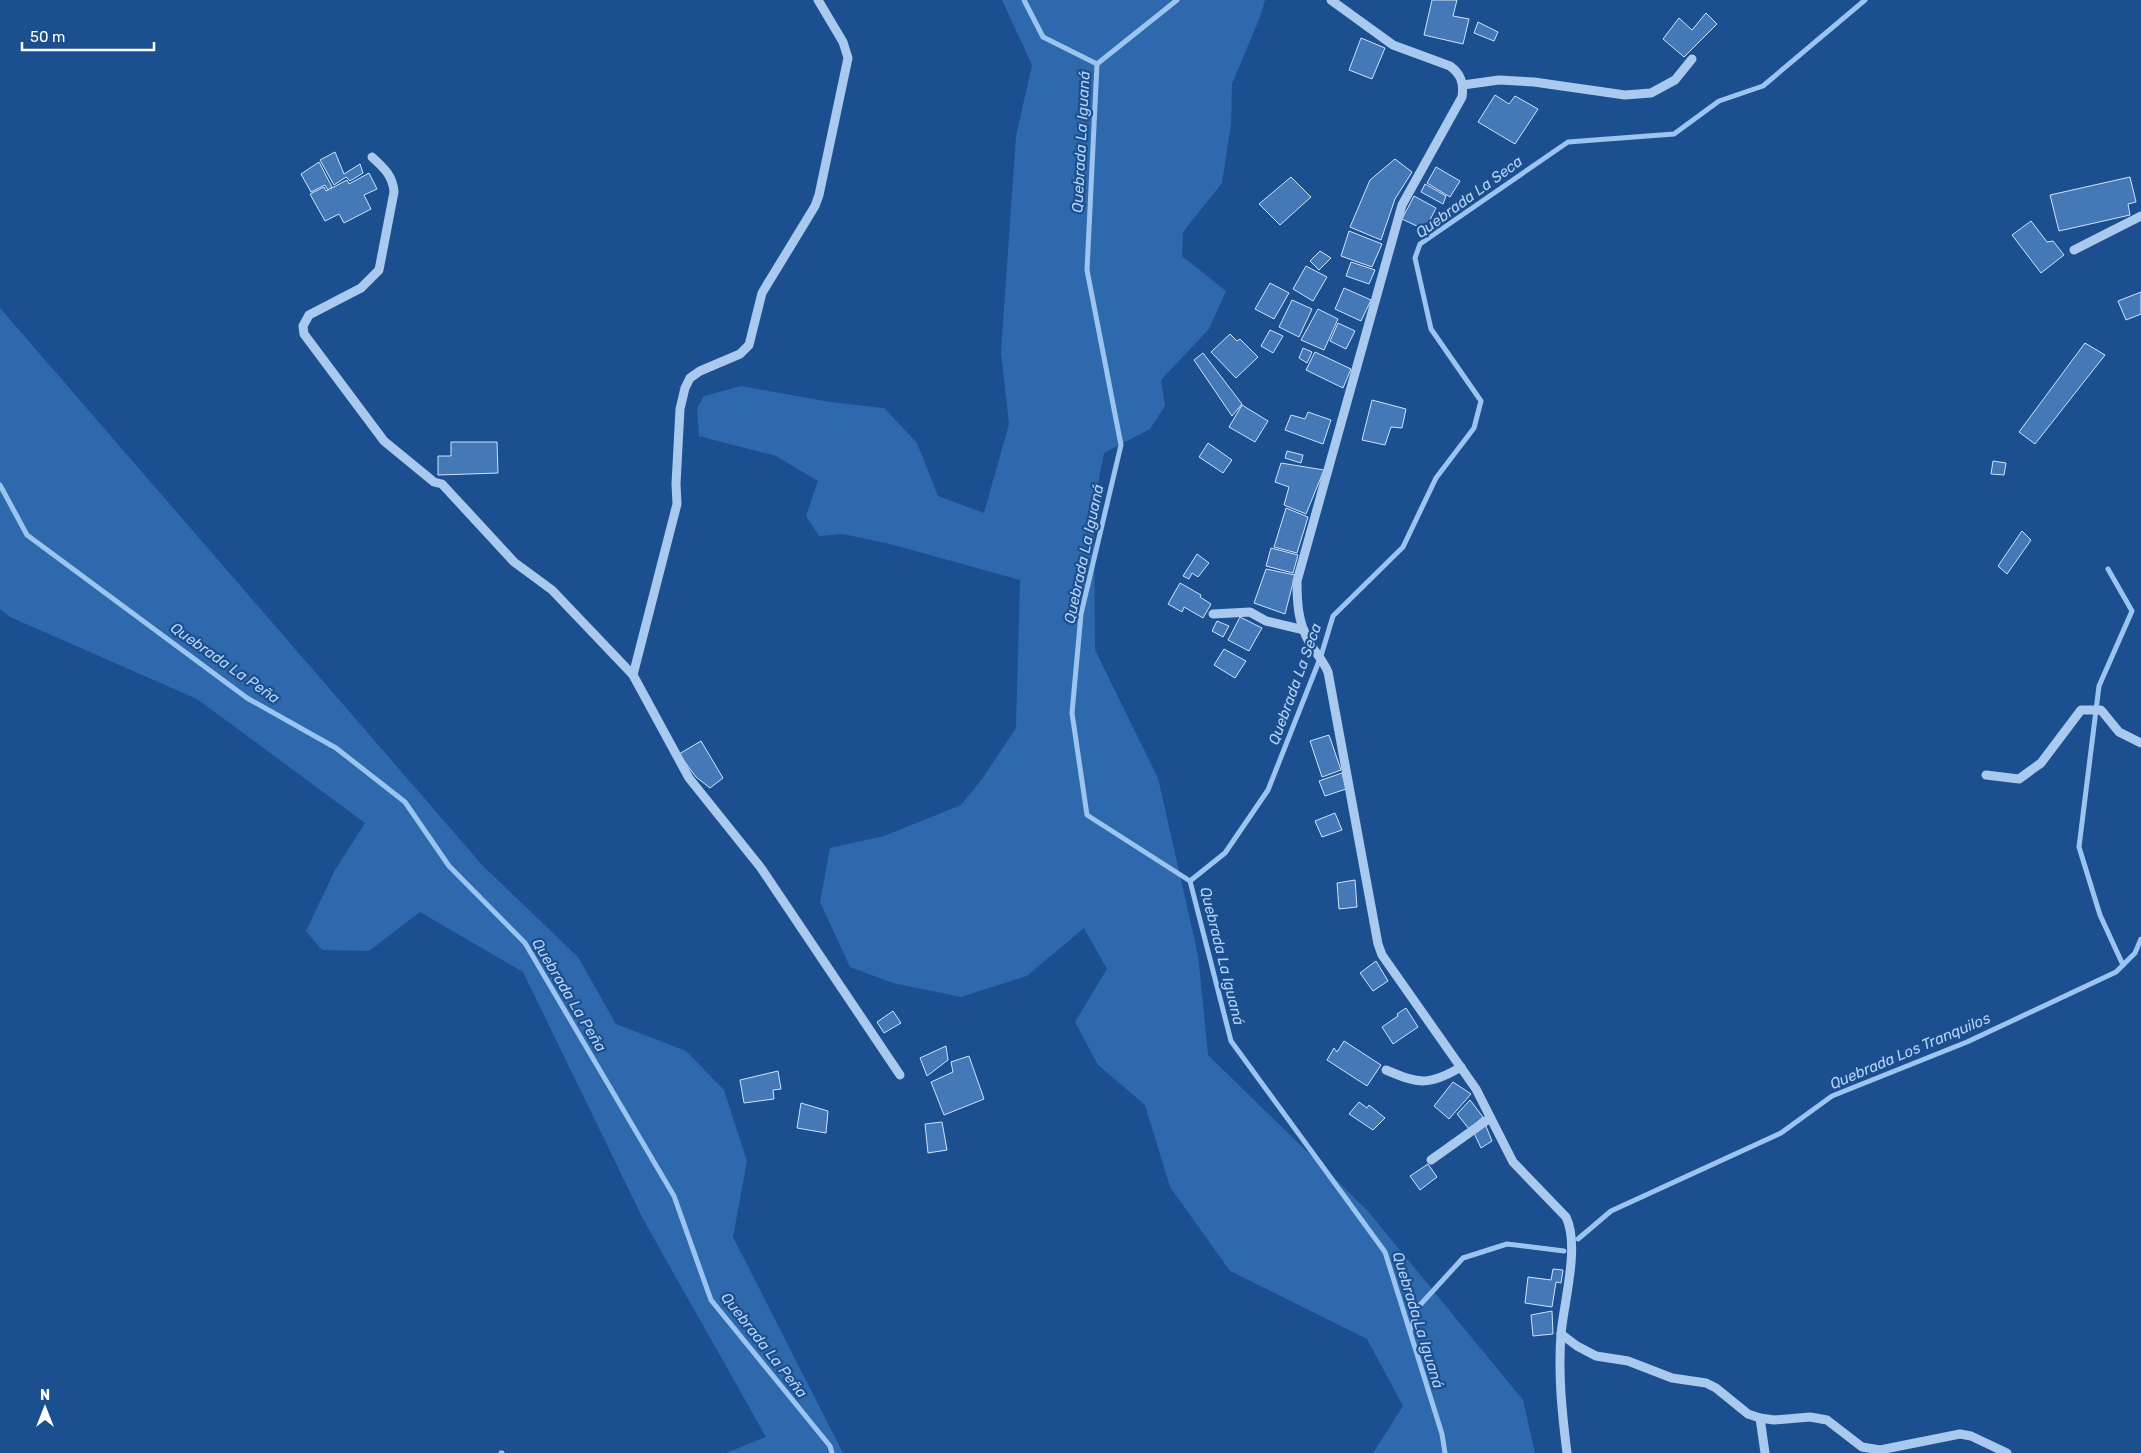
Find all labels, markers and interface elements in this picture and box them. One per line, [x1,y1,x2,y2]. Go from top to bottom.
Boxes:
scale bar [22,20,155,52]
text: 50 m [30,28,65,46]
water label: Quebrada La Iguaná [1068,70,1094,213]
water label: Quebrada La Seca [1412,152,1526,242]
water label: Quebrada La Iguaná [1060,482,1108,625]
water label: Quebrada La Peña [167,619,283,708]
water label: Quebrada La Seca [1265,621,1325,747]
water label: Quebrada La Iguaná [1196,885,1248,1027]
water label: Quebrada La Peña [528,935,610,1055]
water label: Quebrada Los Tranquilos [1827,1009,1993,1093]
water label: Quebrada La Iguaná [1389,1249,1447,1391]
water label: Quebrada La Peña [717,1289,811,1402]
north arrow [20,1383,70,1433]
text: N [40,1387,50,1404]

